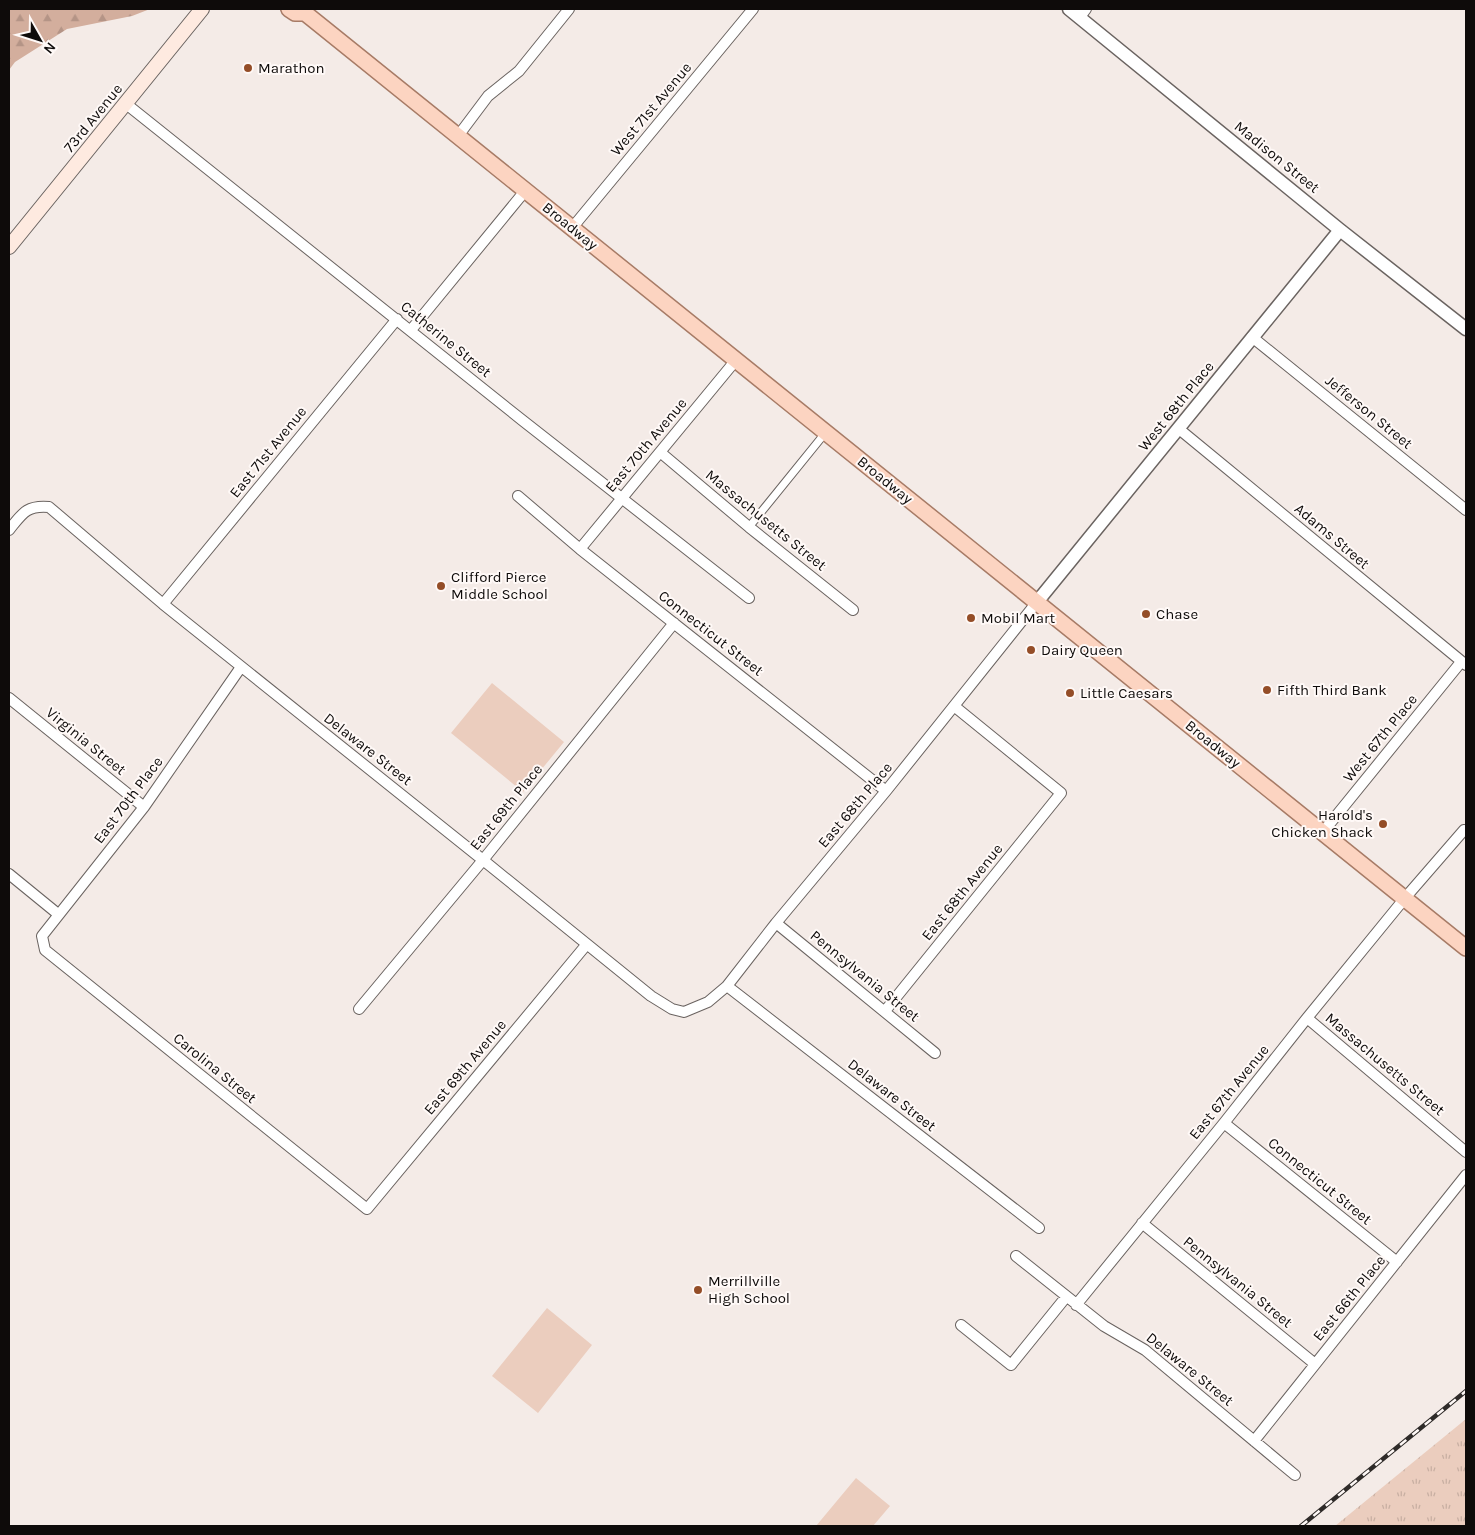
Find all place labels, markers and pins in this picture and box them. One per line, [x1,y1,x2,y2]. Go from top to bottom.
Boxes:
place label: Marathon [258,59,325,77]
marker: Marathon [242,62,254,74]
place label: Clifford Pierce Middle School [451,568,548,603]
marker: Clifford Pierce Middle School [435,580,447,592]
place label: Chase [1156,605,1198,623]
marker: Chase [1140,608,1152,620]
place label: Mobil Mart [981,609,1055,627]
marker: Mobil Mart [965,612,977,624]
place label: Dairy Queen [1041,641,1123,659]
marker: Dairy Queen [1025,644,1037,656]
place label: Fifth Third Bank [1277,681,1387,699]
place label: Little Caesars [1080,684,1173,702]
marker: Fifth Third Bank [1261,684,1273,696]
marker: Little Caesars [1064,687,1076,699]
place label: Harold's Chicken Shack [1271,806,1373,841]
marker: Harold's Chicken Shack [1377,818,1389,830]
place label: Merrillville High School [708,1272,790,1307]
marker: Merrillville High School [692,1284,704,1296]

